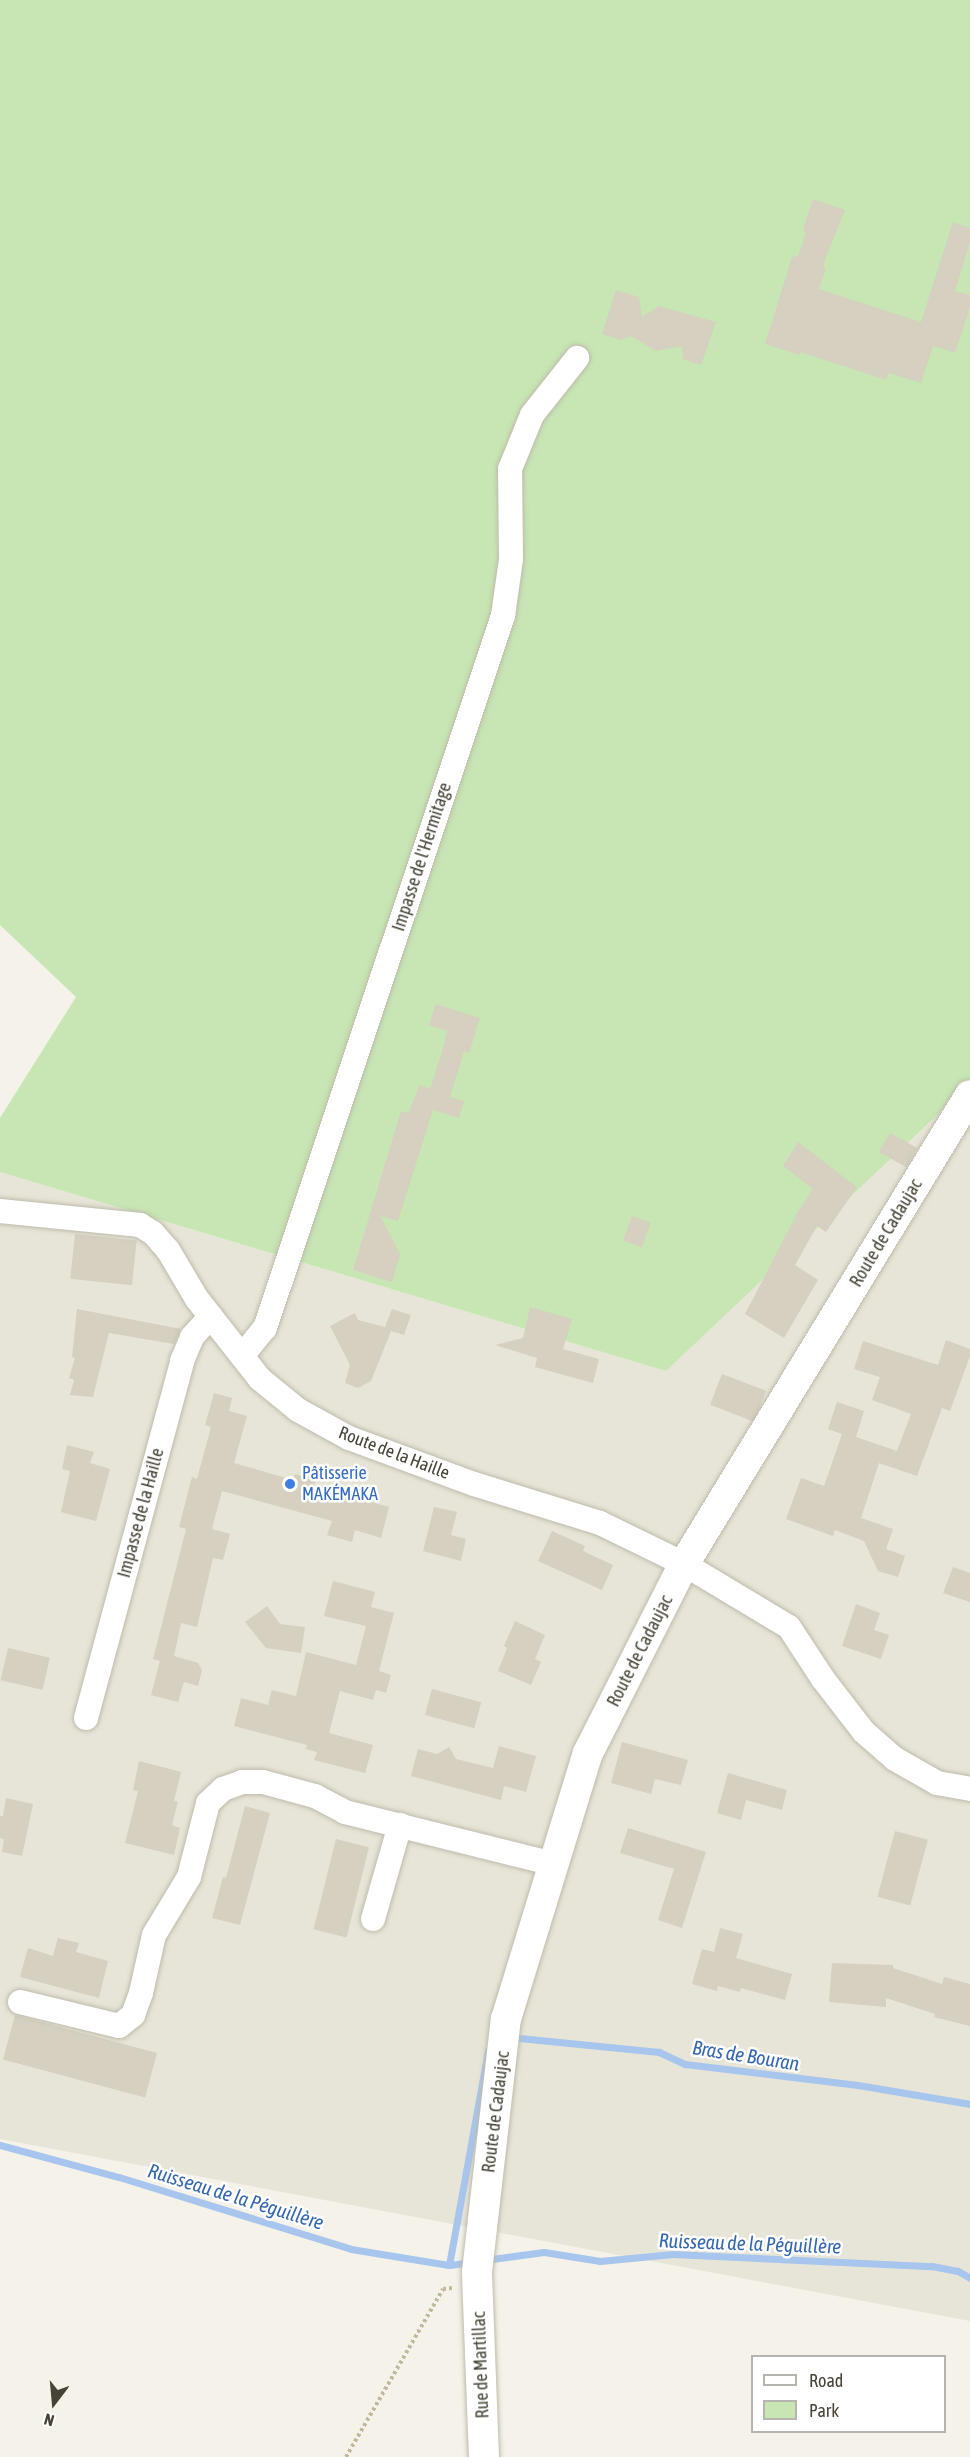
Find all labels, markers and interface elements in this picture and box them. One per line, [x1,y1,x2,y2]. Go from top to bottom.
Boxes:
street label: Impasse de l'Hermitage [388,780,456,934]
street label: Route de Cadaujac [845,1175,927,1291]
street label: Route de la Haille [335,1422,453,1484]
street label: Impasse de la Haille [113,1446,169,1580]
place label: Pâtisserie MAKÉMAKA [302,1463,378,1506]
marker: Pâtisserie MAKÉMAKA [283,1477,297,1491]
street label: Route de Cadaujac [603,1592,677,1710]
water label: Bras de Bouran [691,2035,801,2075]
street label: Route de Cadaujac [478,2050,514,2174]
water label: Ruisseau de la Péguillère [145,2158,327,2234]
water label: Ruisseau de la Péguillère [658,2228,842,2258]
street label: Rue de Martillac [468,2311,494,2419]
legend [751,2355,946,2433]
text: Road [809,2370,843,2391]
north arrow [24,2373,84,2433]
text: Park [809,2400,839,2421]
text: N [42,2410,56,2430]

